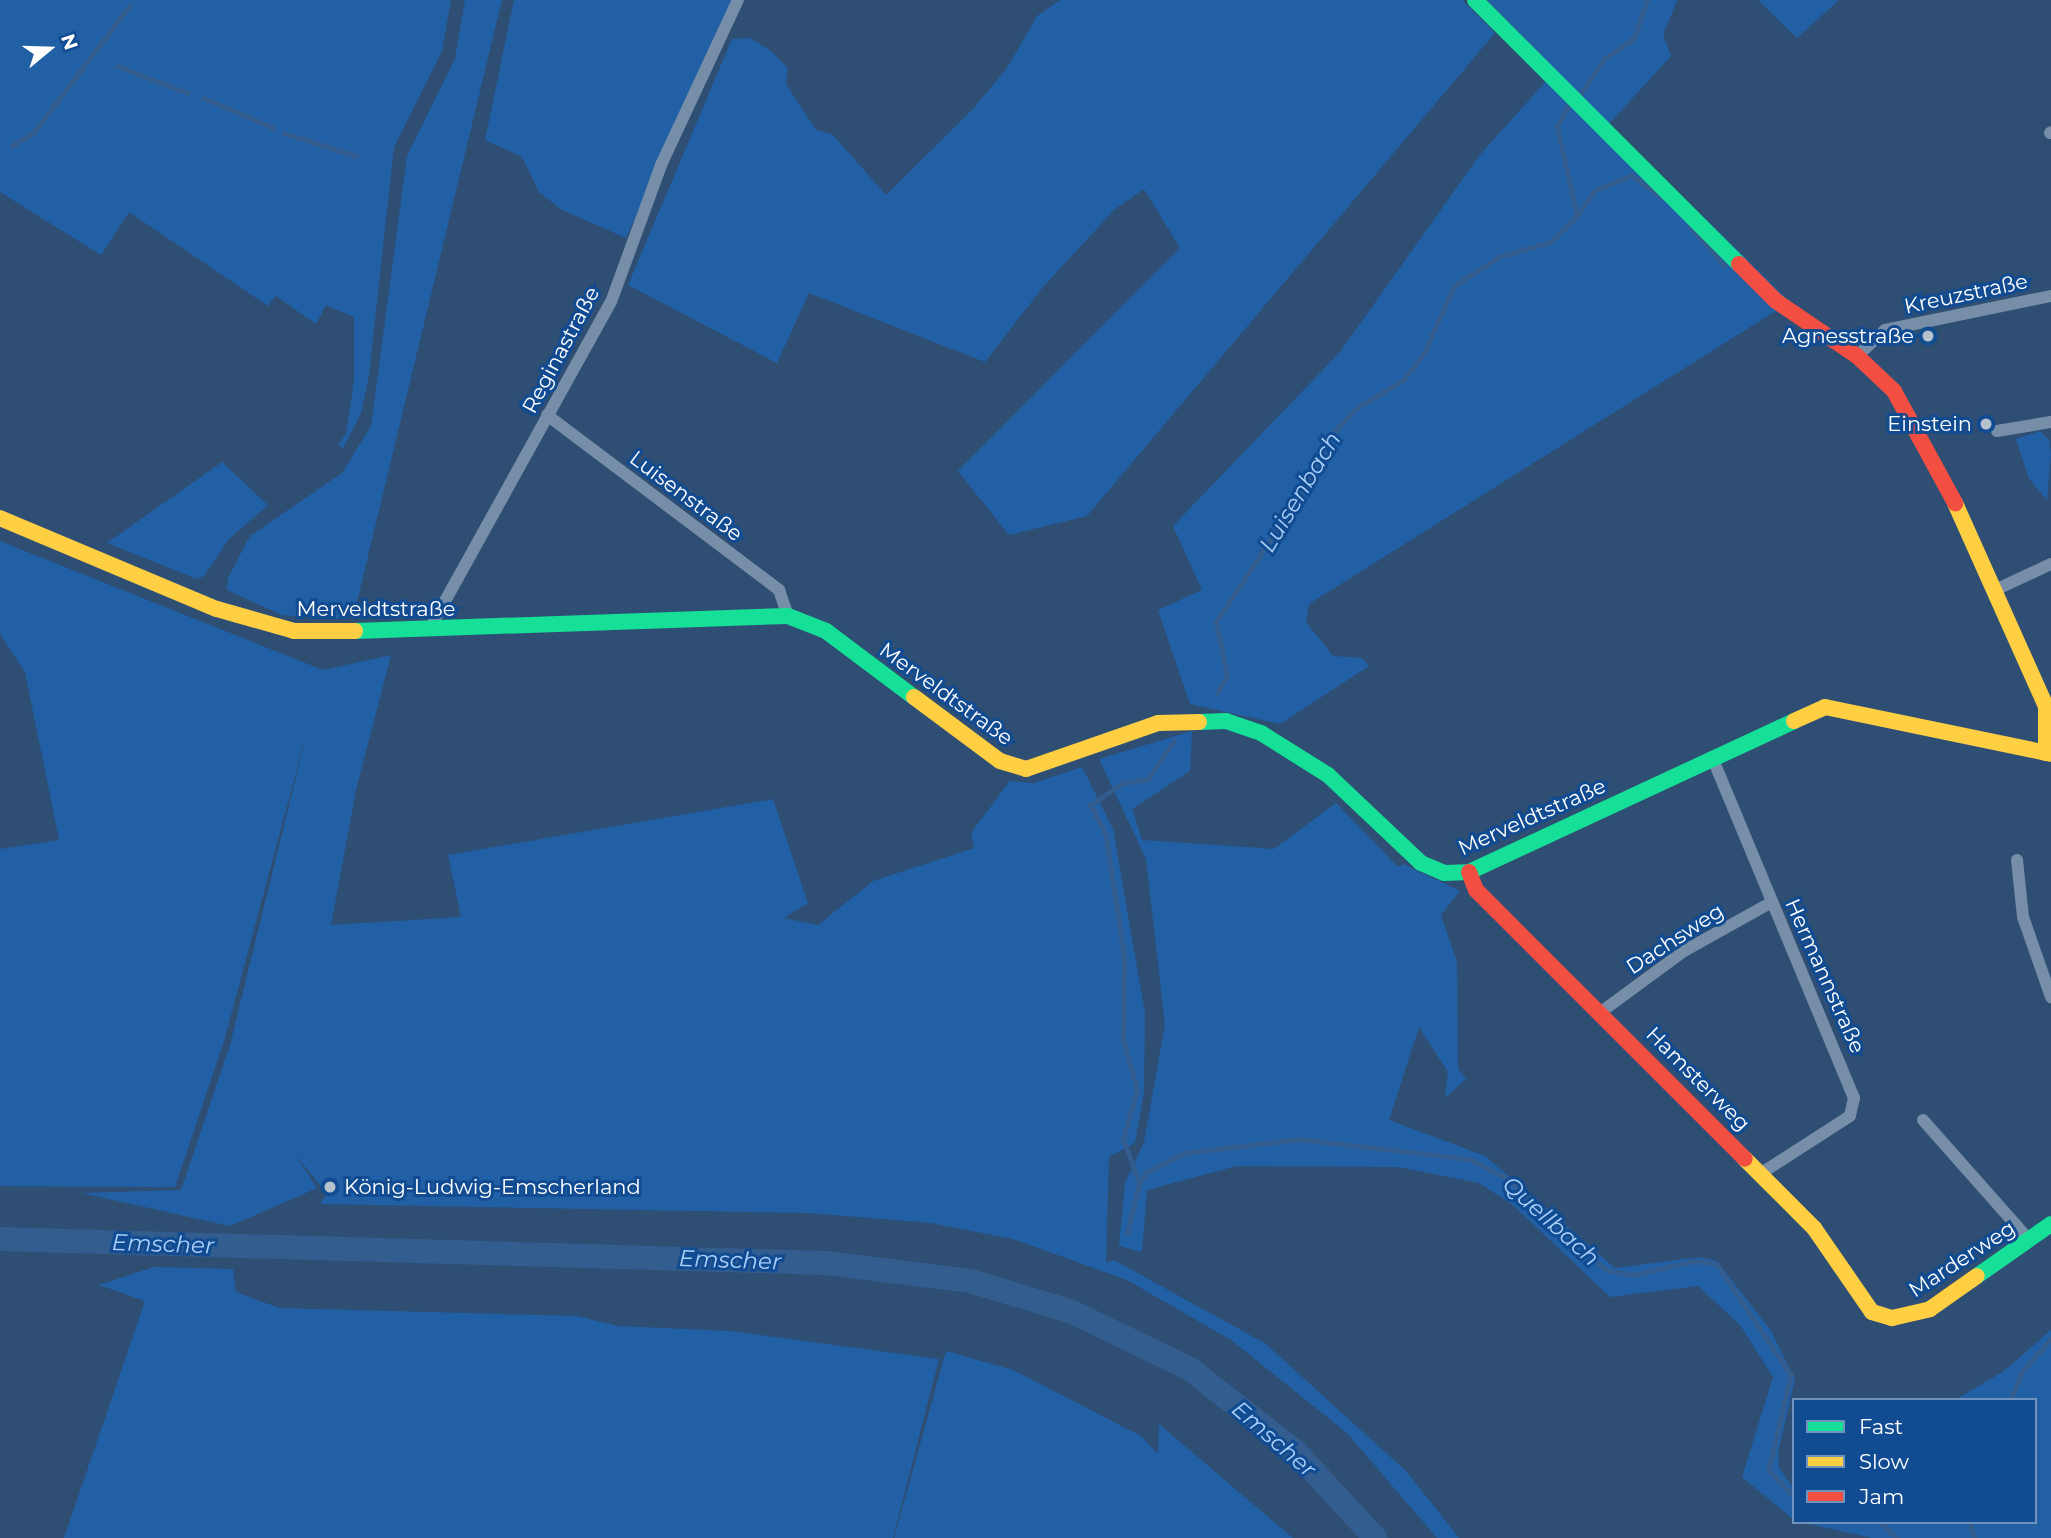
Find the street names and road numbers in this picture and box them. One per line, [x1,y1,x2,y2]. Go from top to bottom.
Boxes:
street label: Kreuzstraße [1902,269,2030,319]
street label: Reginastraße [517,282,605,418]
street label: Luisenstraße [625,445,747,547]
street label: Merveldtstraße [297,596,455,622]
street label: Merveldtstraße [874,637,1018,751]
street label: Merveldtstraße [1454,773,1610,861]
street label: Hermannstraße [1780,895,1870,1057]
street label: Dachsweg [1622,898,1728,980]
street label: Hamsterweg [1641,1022,1755,1136]
street label: Marderweg [1904,1215,2020,1303]

